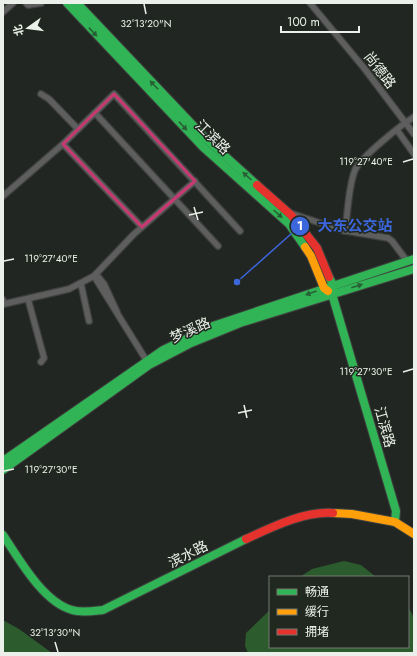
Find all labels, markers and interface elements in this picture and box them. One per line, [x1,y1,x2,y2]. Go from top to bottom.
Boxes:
north arrow [8,8,48,48]
scale bar [281,8,359,34]
text: 100 m [287,13,320,31]
text: 32°13'20"N [121,16,171,31]
text: 北 [9,23,27,38]
one-way arrow [89,26,98,37]
street label: 尚德路 [359,47,401,93]
one-way arrow [149,80,159,90]
street label: 江滨路 [191,115,235,159]
one-way arrow [178,121,188,131]
text: 119°27'40"E [339,154,393,169]
one-way arrow [241,171,252,180]
one-way arrow [273,210,283,219]
callout: 大东公交站 [290,213,401,240]
text: 大东公交站 [317,215,393,237]
text: 1 [297,217,303,235]
text: 119°27'40"E [24,251,78,266]
one-way arrow [352,283,364,289]
one-way arrow [304,291,316,297]
street label: 梦溪路 [167,312,213,348]
text: 119°27'30"E [340,364,392,379]
street label: 江滨路 [370,404,400,450]
text: 119°27'30"E [25,462,77,477]
street label: 滨水路 [165,536,211,572]
legend [269,576,409,648]
text: 畅通 [305,583,329,601]
text: 缓行 [305,603,329,621]
text: 拥堵 [305,623,329,641]
text: 32°13'30"N [30,625,80,640]

